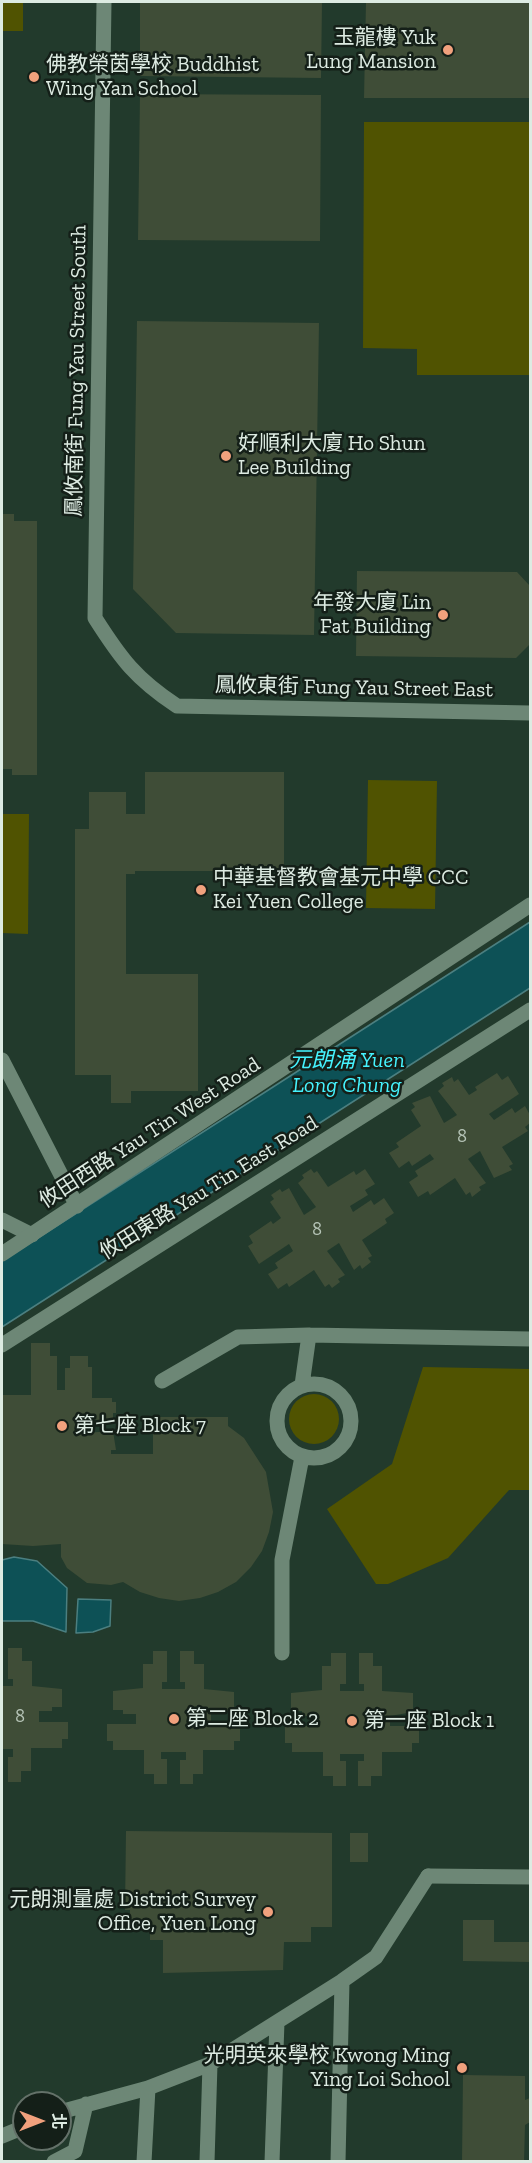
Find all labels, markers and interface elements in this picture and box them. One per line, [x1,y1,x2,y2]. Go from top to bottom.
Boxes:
place label: 玉龍樓 Yuk Lung Mansion [306,25,436,75]
marker: 玉龍樓 Yuk Lung Mansion [441,43,455,57]
place label: 佛教榮茵學校 Buddhist Wing Yan School [46,52,259,102]
marker: 佛教榮茵學校 Buddhist Wing Yan School [27,70,41,84]
street label: 鳳攸南街 Fung Yau Street South [62,225,92,517]
place label: 好順利大廈 Ho Shun Lee Building [238,431,425,481]
marker: 好順利大廈 Ho Shun Lee Building [219,449,233,463]
place label: 年發大廈 Lin Fat Building [313,590,431,640]
marker: 年發大廈 Lin Fat Building [436,608,450,622]
street label: 鳳攸東街 Fung Yau Street East [215,673,493,703]
place label: 中華基督教會基元中學 CCC Kei Yuen College [213,865,468,915]
marker: 中華基督教會基元中學 CCC Kei Yuen College [194,883,208,897]
water label: 元朗涌 Yuen Long Chung [289,1048,405,1100]
street label: 攸田西路 Yau Tin West Road [35,1052,265,1214]
street label: 攸田東路 Yau Tin East Road [95,1111,323,1265]
house number: 8 [457,1126,467,1148]
house number: 8 [312,1219,322,1241]
place label: 第七座 Block 7 [74,1413,206,1439]
marker: 第七座 Block 7 [55,1419,69,1433]
house number: 8 [15,1706,25,1728]
place label: 第二座 Block 2 [186,1706,319,1732]
place label: 第一座 Block 1 [364,1708,494,1734]
marker: 第二座 Block 2 [167,1712,181,1726]
marker: 第一座 Block 1 [345,1714,359,1728]
place label: 元朗測量處 District Survey Office, Yuen Long [9,1887,256,1937]
marker: 元朗測量處 District Survey Office, Yuen Long [261,1905,275,1919]
place label: 光明英來學校 Kwong Ming Ying Loi School [204,2043,450,2093]
marker: 光明英來學校 Kwong Ming Ying Loi School [455,2061,469,2075]
north arrow [12,2091,72,2151]
text: 北 [49,2113,68,2129]

